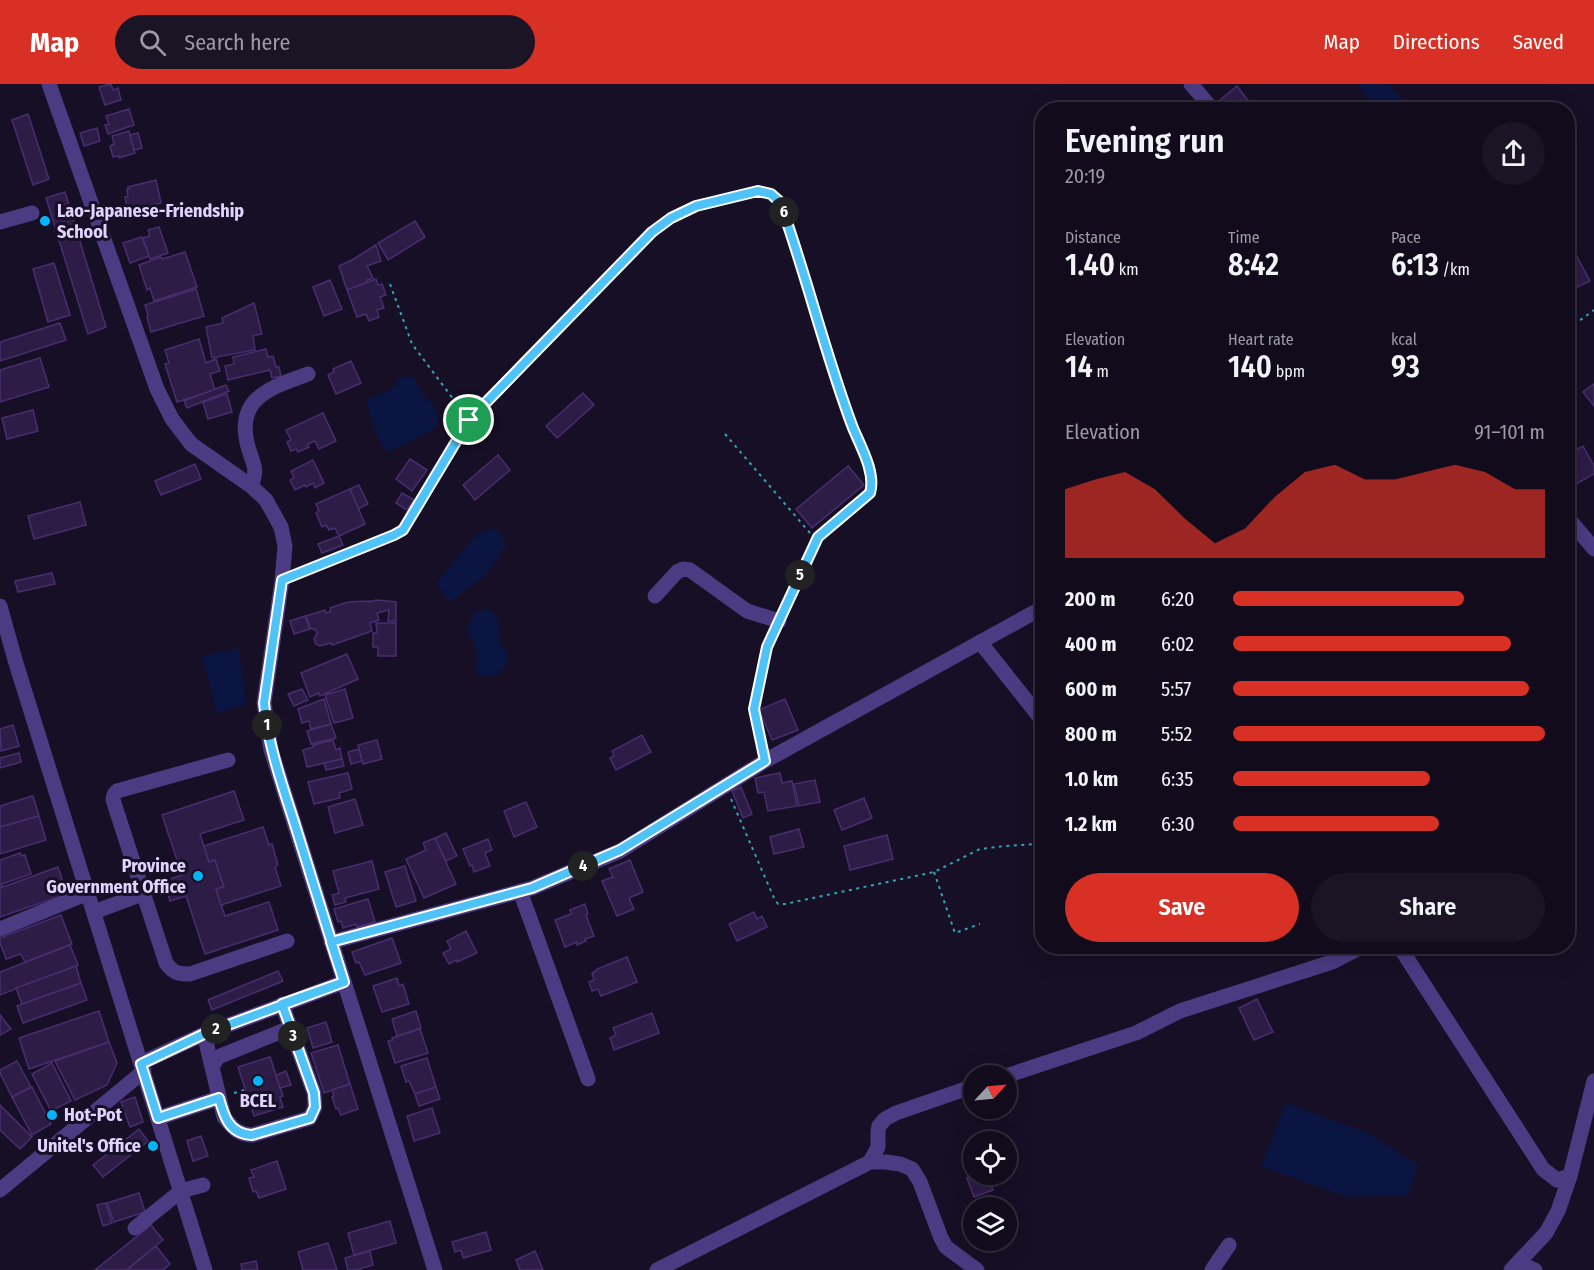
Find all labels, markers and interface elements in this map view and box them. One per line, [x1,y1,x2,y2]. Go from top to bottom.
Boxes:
search box [115,15,535,69]
text: Map [30,26,79,59]
icon: search [136,26,169,59]
text: Search here [184,29,290,56]
text: Map [1323,29,1360,55]
text: Directions [1393,29,1480,55]
text: Saved [1513,29,1564,55]
text: Evening run [1065,121,1225,161]
button: share [1482,122,1545,185]
text: 20:19 [1065,164,1105,188]
pin: 6 [769,197,799,227]
place label: Lao-Japanese-Friendship School [57,200,244,243]
text: 6 [780,202,788,221]
marker: Lao-Japanese-Friendship School [38,214,52,228]
text: Distance [1065,228,1121,247]
text: Time [1228,228,1260,247]
text: Pace [1391,228,1421,247]
text: 1.40 [1065,247,1115,283]
text: 8:42 [1228,247,1279,283]
text: 6:13 [1391,247,1439,283]
text: km [1115,260,1138,279]
text: /km [1439,260,1470,279]
text: Elevation [1065,330,1125,349]
text: Heart rate [1228,330,1294,349]
text: kcal [1391,330,1417,349]
text: 14 [1065,349,1093,385]
text: 140 [1228,349,1272,385]
text: 93 [1391,349,1420,385]
text: m [1093,362,1109,381]
text: bpm [1272,362,1305,381]
pin [443,394,494,445]
icon: arrive [452,403,485,436]
text: Elevation [1065,420,1140,444]
text: 91–101 m [1474,420,1545,444]
pin: 5 [785,560,815,590]
text: 5 [796,565,804,584]
text: 200 m [1065,587,1116,611]
text: 6:20 [1161,587,1194,611]
text: 400 m [1065,632,1117,656]
text: 6:02 [1161,632,1194,656]
text: 600 m [1065,677,1117,701]
text: 5:57 [1161,677,1191,701]
pin: 1 [252,710,282,740]
text: 1 [264,715,270,734]
text: 800 m [1065,722,1117,746]
text: 5:52 [1161,722,1192,746]
text: 1.0 km [1065,767,1118,791]
text: 6:35 [1161,767,1194,791]
text: 1.2 km [1065,812,1117,836]
text: 6:30 [1161,812,1195,836]
pin: 4 [568,851,598,881]
place label: Province Government Office [46,855,186,898]
text: 4 [579,856,587,875]
marker: Province Government Office [191,869,205,883]
button: Save [1065,873,1299,942]
button: Share [1311,873,1545,942]
pin: 2 [201,1014,231,1044]
text: 2 [212,1019,220,1038]
pin: 3 [278,1021,308,1051]
text: 3 [289,1026,297,1045]
north arrow [963,1065,1017,1119]
map controls [963,1065,1017,1251]
marker: BCEL [251,1074,265,1088]
place label: BCEL [240,1090,277,1112]
place label: Hot-Pot [64,1104,123,1126]
marker: Hot-Pot [45,1108,59,1122]
button: locate [963,1131,1017,1185]
place label: Unitel's Office [37,1135,141,1157]
marker: Unitel's Office [146,1139,160,1153]
button: layers [963,1197,1017,1251]

